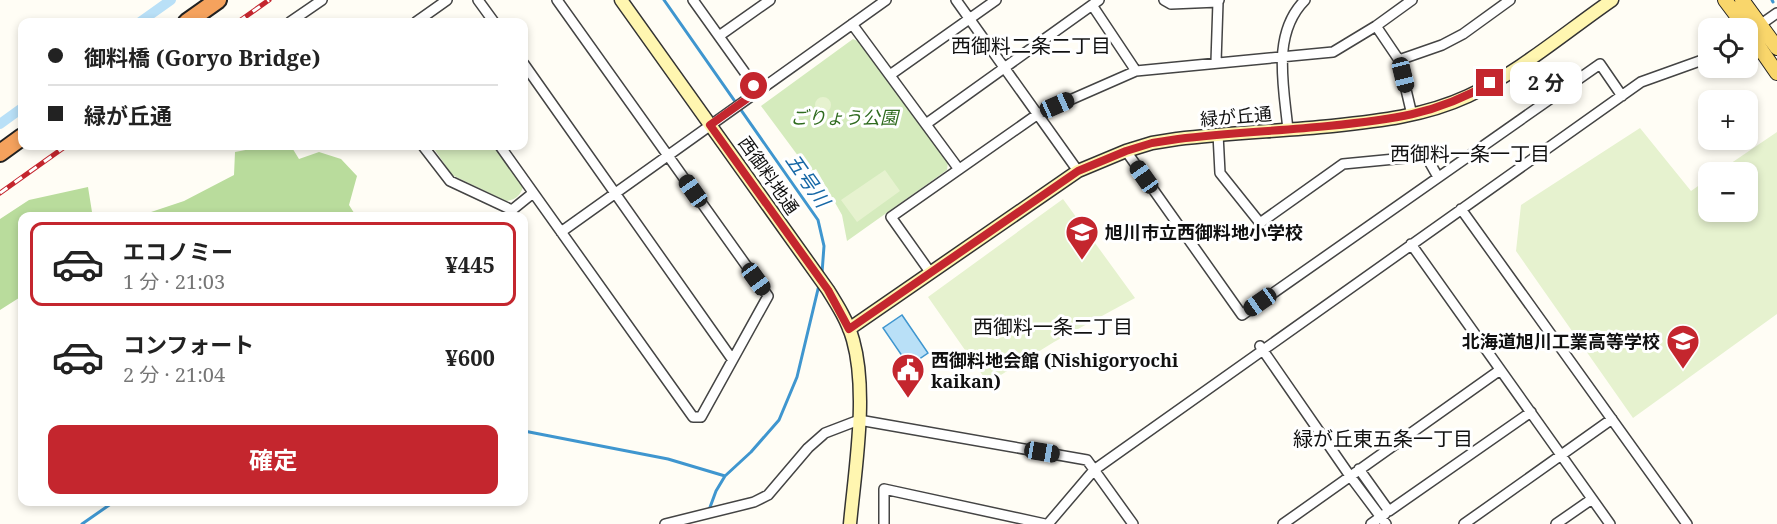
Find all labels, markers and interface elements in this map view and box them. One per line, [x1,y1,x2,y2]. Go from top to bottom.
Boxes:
map controls [1698,18,1758,222]
button: locate [1698,18,1758,78]
district label: 西御料二条二丁目 [951,32,1111,59]
text: 御料橋 (Goryo Bridge) [84,42,321,72]
car [1390,55,1416,95]
callout: 2 分 [1511,62,1583,104]
route end [1476,69,1503,96]
text: 2 分 [1528,69,1564,96]
route start [740,72,767,99]
car [1037,89,1077,121]
button: + [1698,90,1758,150]
text: 緑が丘通 [84,100,172,130]
street label: 緑が丘通 [1199,101,1273,131]
park label: ごりょう公園 [790,105,901,129]
street label: 西御料地通 [733,131,805,219]
district label: 西御料一条一丁目 [1390,140,1550,167]
water label: 五号川 [780,148,837,214]
car [1126,157,1162,197]
button: − [1698,162,1758,222]
car [675,171,711,211]
school or university icon: 旭川市立西御料地小学校 [1064,214,1100,261]
place label: 旭川市立西御料地小学校 [1105,220,1303,244]
text: エコノミー [123,236,233,266]
icon: car [51,237,105,291]
text: ¥445 [445,249,495,279]
car [738,259,774,299]
text: 1 分 · 21:03 [123,268,225,295]
car [1240,284,1280,320]
district label: 西御料一条二丁目 [973,313,1133,340]
school or university icon: 北海道旭川工業高等学校 [1665,323,1701,370]
text: コンフォート [123,329,254,359]
place label: 北海道旭川工業高等学校 [1462,329,1660,353]
icon: car [51,330,105,384]
text: ¥600 [445,342,495,372]
place label: 西御料地会館 (Nishigoryochi kaikan) [931,348,1179,393]
public building icon: 西御料地会館 (Nishigoryochi kaikan) [890,352,926,399]
text: 2 分 · 21:04 [123,361,225,388]
button: 確定 [48,425,498,494]
district label: 緑が丘東五条一丁目 [1293,425,1473,452]
car [1023,440,1061,464]

